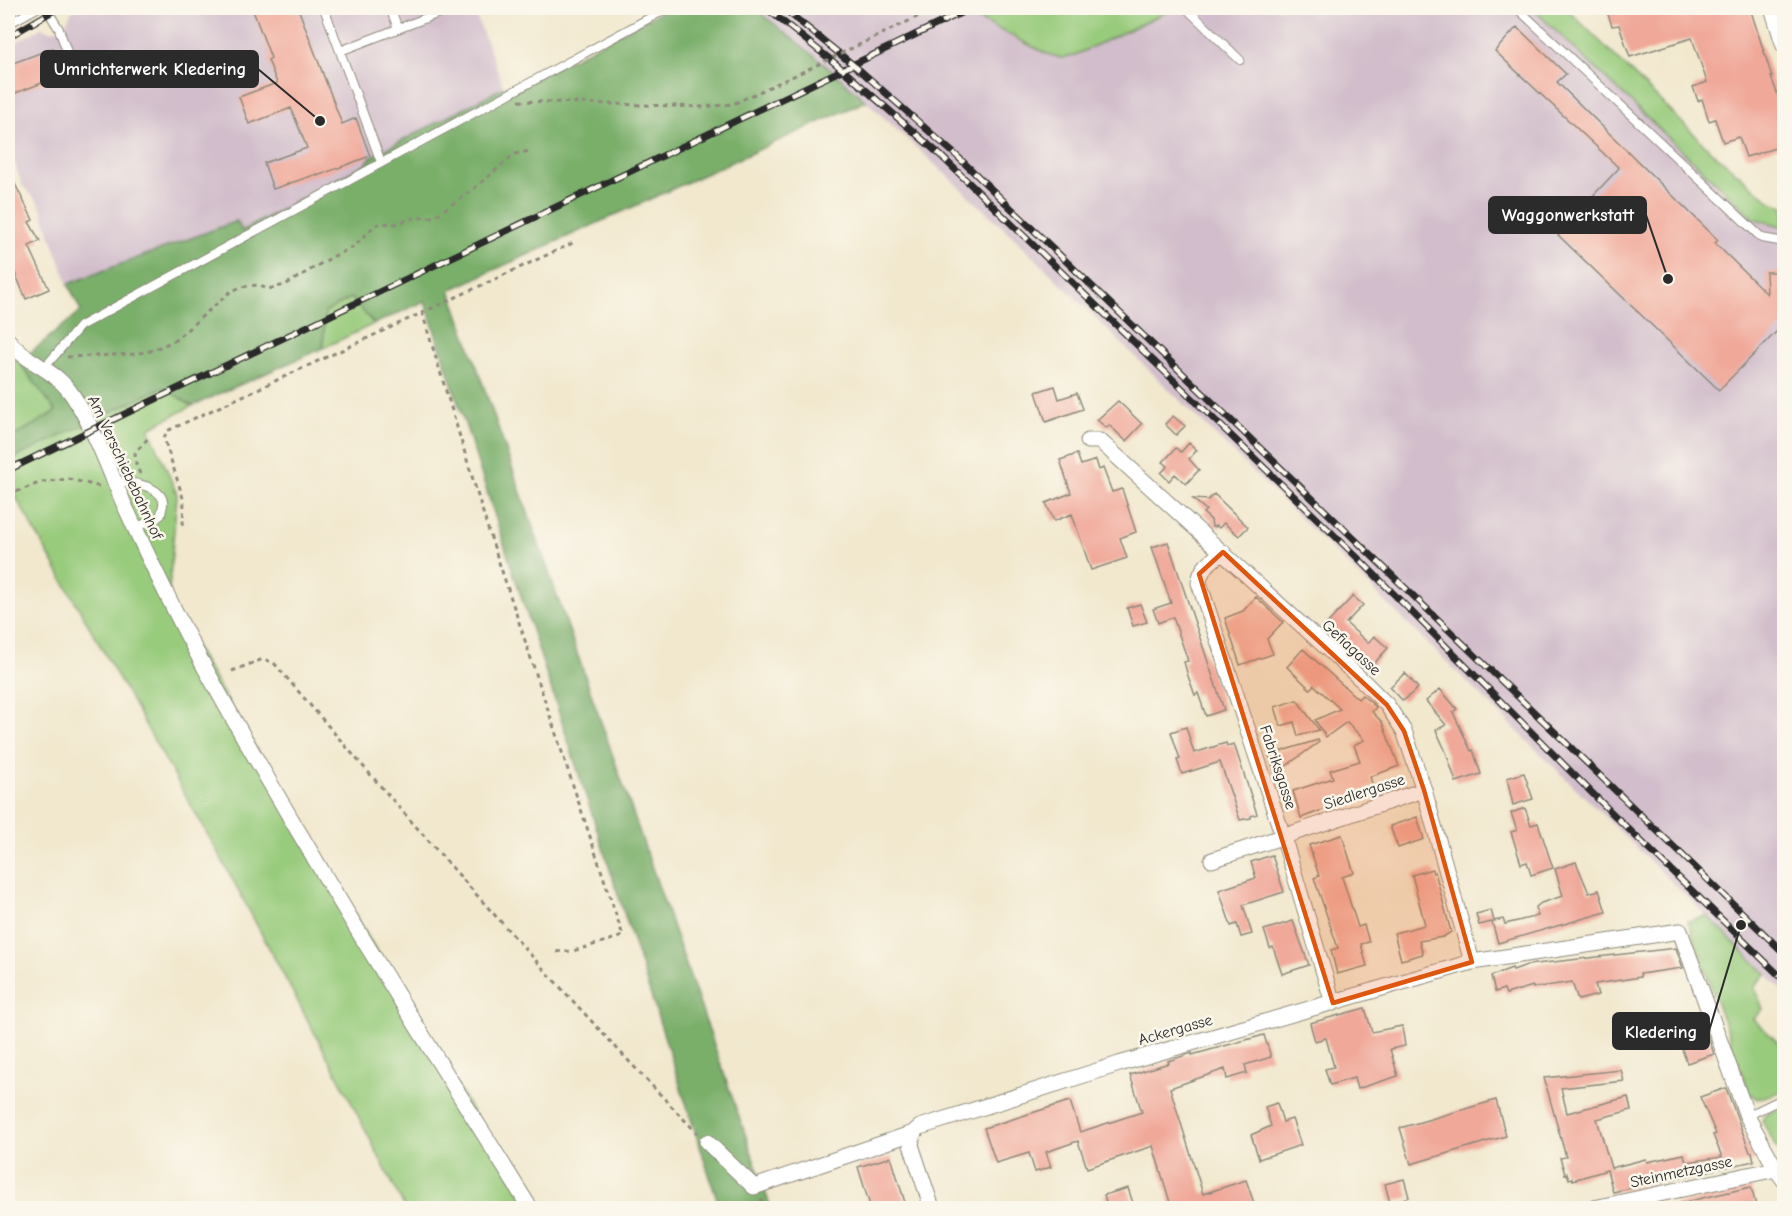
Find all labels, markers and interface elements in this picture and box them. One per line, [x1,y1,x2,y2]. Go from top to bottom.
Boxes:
callout: Umrichterwerk Kledering [41,51,258,87]
text: Umrichterwerk Kledering [54,59,246,80]
callout: Waggonwerkstatt [1489,197,1646,233]
text: Waggonwerkstatt [1502,205,1635,226]
street label: Am Verschiebebahnhof [84,393,167,544]
street label: Gefiagasse [1318,616,1384,679]
street label: Fabriksgasse [1256,723,1300,812]
street label: Siedlergasse [1321,770,1407,814]
street label: Ackergasse [1136,1011,1214,1049]
callout: Kledering [1613,1013,1709,1049]
text: Kledering [1625,1022,1697,1043]
street label: Steinmetzgasse [1629,1152,1734,1192]

